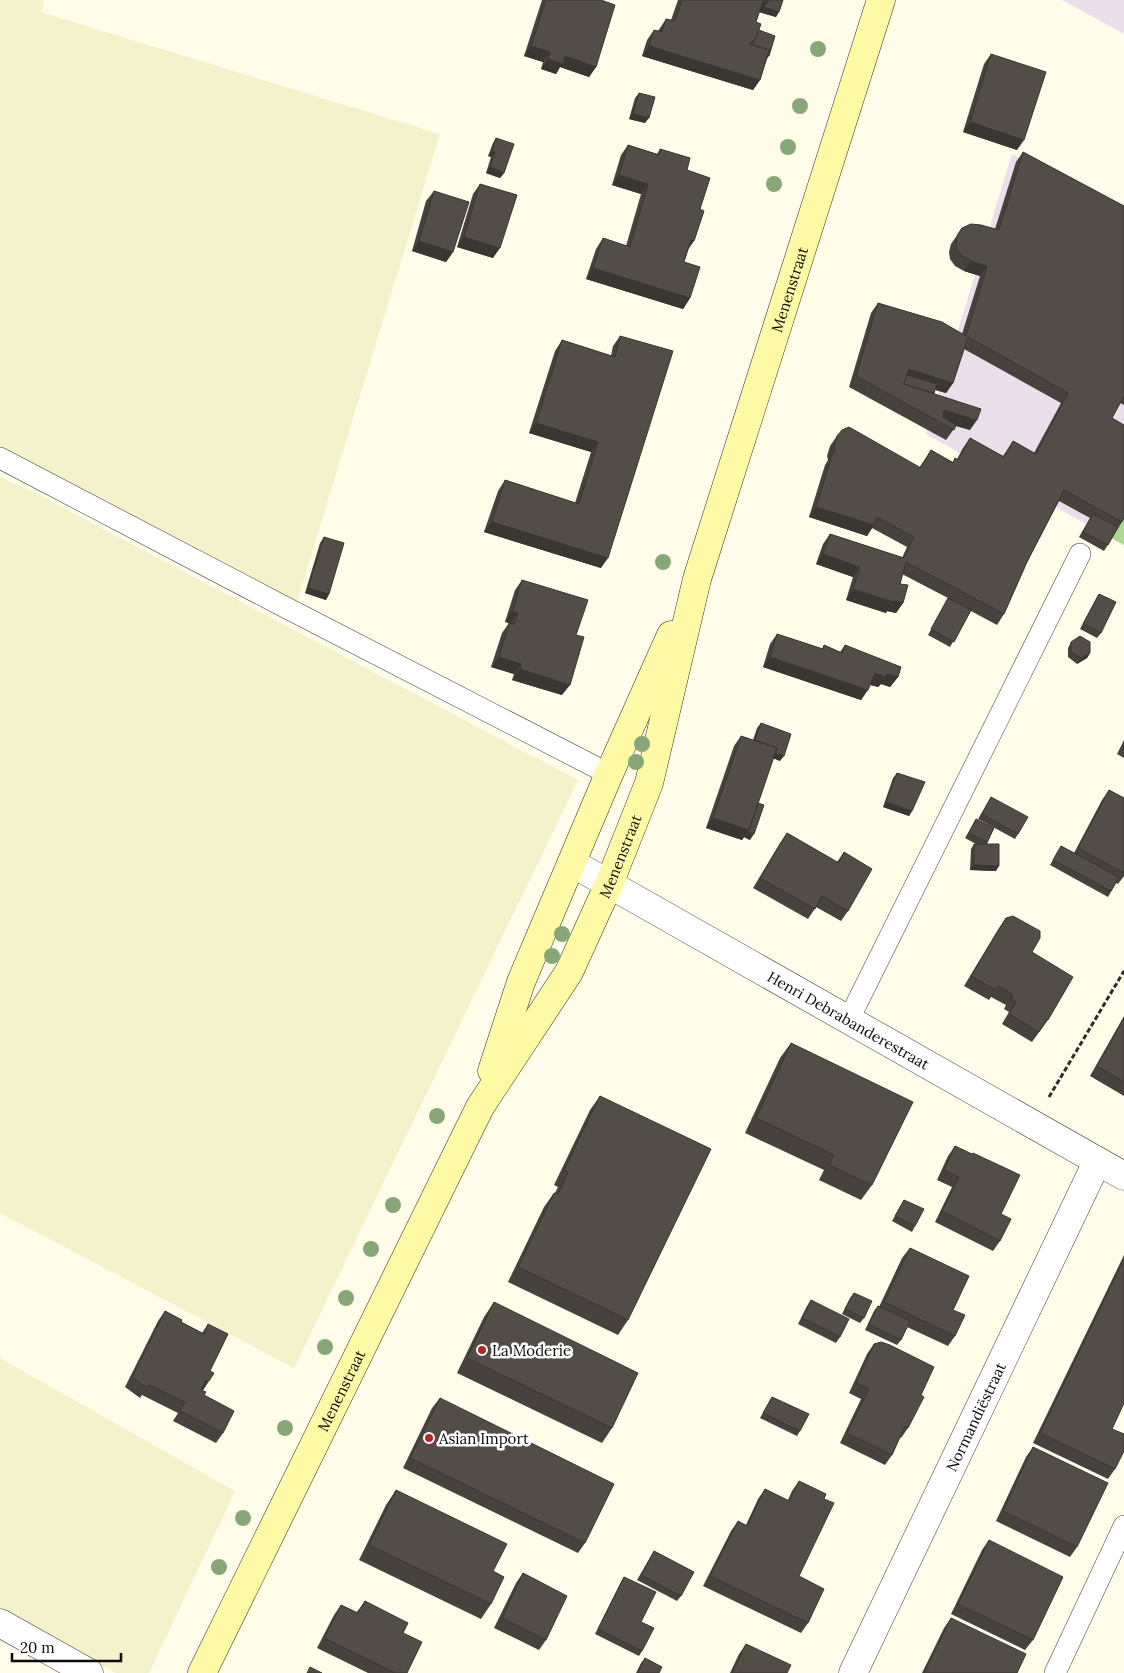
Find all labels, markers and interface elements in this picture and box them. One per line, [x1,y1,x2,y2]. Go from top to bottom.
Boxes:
street label: Menenstraat [767,244,812,334]
street label: Menenstraat [594,811,645,901]
street label: Henri Debrabanderestraat [764,966,933,1073]
place label: La Moderie [492,1341,571,1360]
marker: La Moderie [476,1344,488,1356]
street label: Menenstraat [313,1346,369,1434]
street label: Normandiëstraat [941,1359,1010,1474]
place label: Asian Import [438,1429,529,1448]
marker: Asian Import [423,1432,435,1444]
scale bar [12,1630,121,1662]
text: 20 m [20,1638,55,1657]

